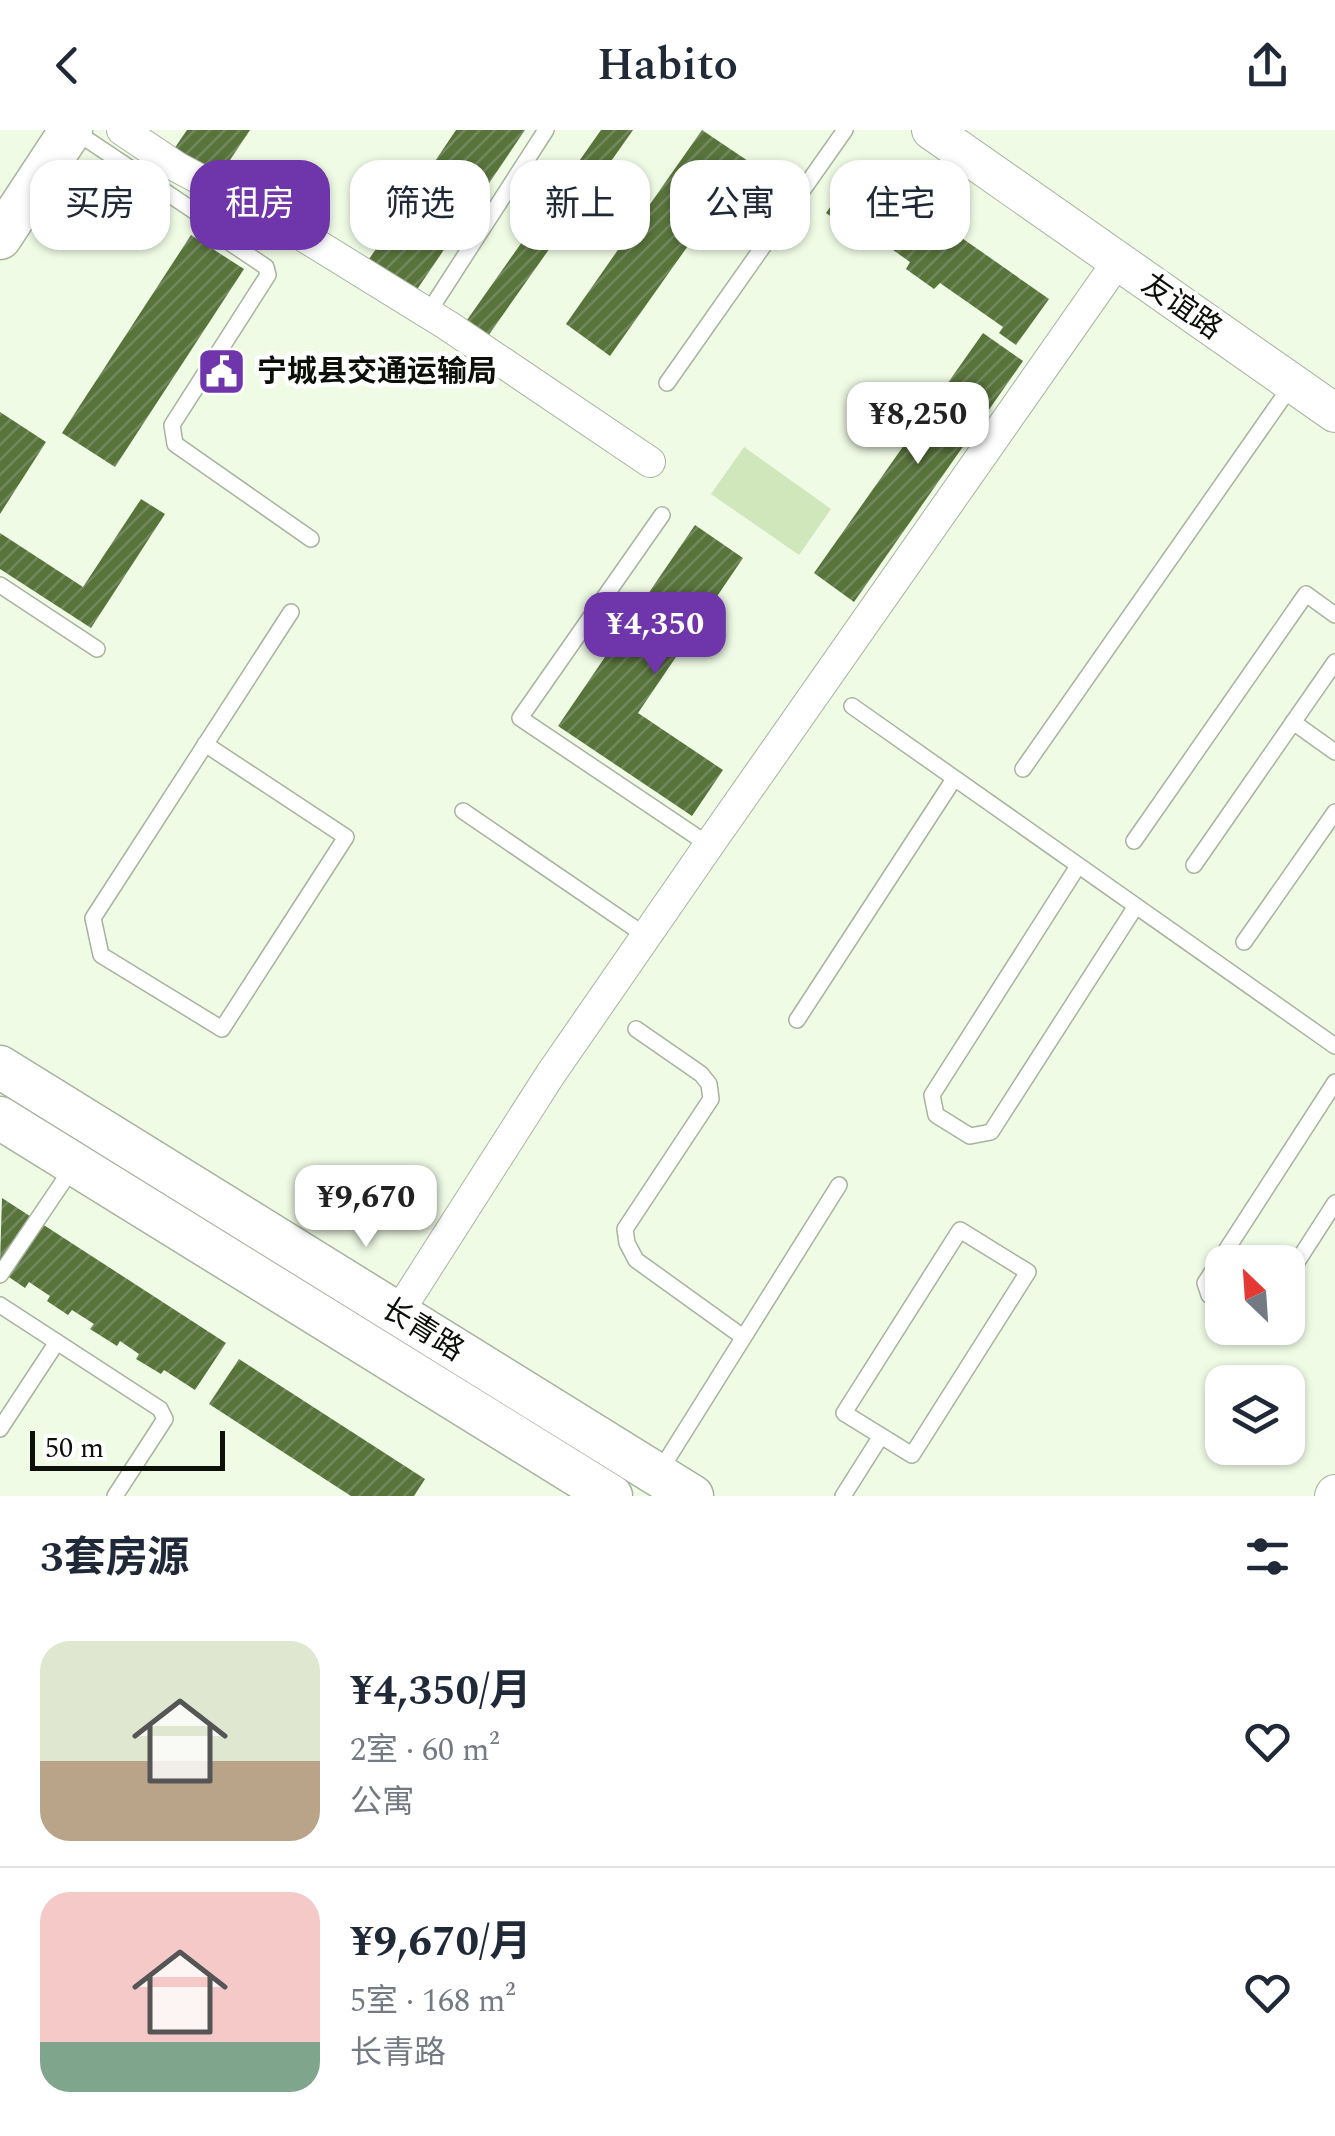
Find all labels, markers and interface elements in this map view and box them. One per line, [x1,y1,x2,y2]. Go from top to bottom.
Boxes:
text: Habito [597,31,738,100]
icon: back [40,38,95,93]
icon: share [1240,38,1295,93]
chip: 买房 [30,160,170,250]
chip: 租房 [190,160,330,250]
chip: 筛选 [350,160,490,250]
chip: 新上 [510,160,650,250]
chip: 公寓 [670,160,810,250]
chip: 住宅 [830,160,970,250]
street label: 友谊路 [1131,262,1231,351]
public building icon: 宁城县交通运输局 [196,345,248,397]
place label: 宁城县交通运输局 [257,349,497,395]
pin: ¥8,250 [837,382,999,467]
text: ¥8,250 [869,390,967,439]
pin: ¥4,350 [574,592,736,677]
text: ¥4,350 [606,600,704,649]
pin: ¥9,670 [285,1165,447,1250]
text: ¥9,670 [317,1173,415,1222]
north arrow [1205,1245,1305,1345]
map controls [1205,1245,1305,1465]
street label: 长青路 [372,1286,473,1373]
button: layers [1205,1365,1305,1465]
scale bar [30,1426,225,1470]
text: 50 m [45,1427,104,1470]
text: 3套房源 [40,1527,190,1590]
icon: filters [1240,1529,1295,1584]
text: ¥4,350/月 [350,1660,532,1723]
icon: home [120,1681,240,1801]
icon: heart [1240,1714,1295,1769]
text: 2室 · 60 m² [350,1726,500,1775]
text: 公寓 [350,1778,414,1827]
text: ¥9,670/月 [350,1911,532,1974]
icon: home [120,1932,240,2052]
icon: heart [1240,1965,1295,2020]
text: 5室 · 168 m² [350,1977,516,2026]
text: 长青路 [350,2029,446,2078]

